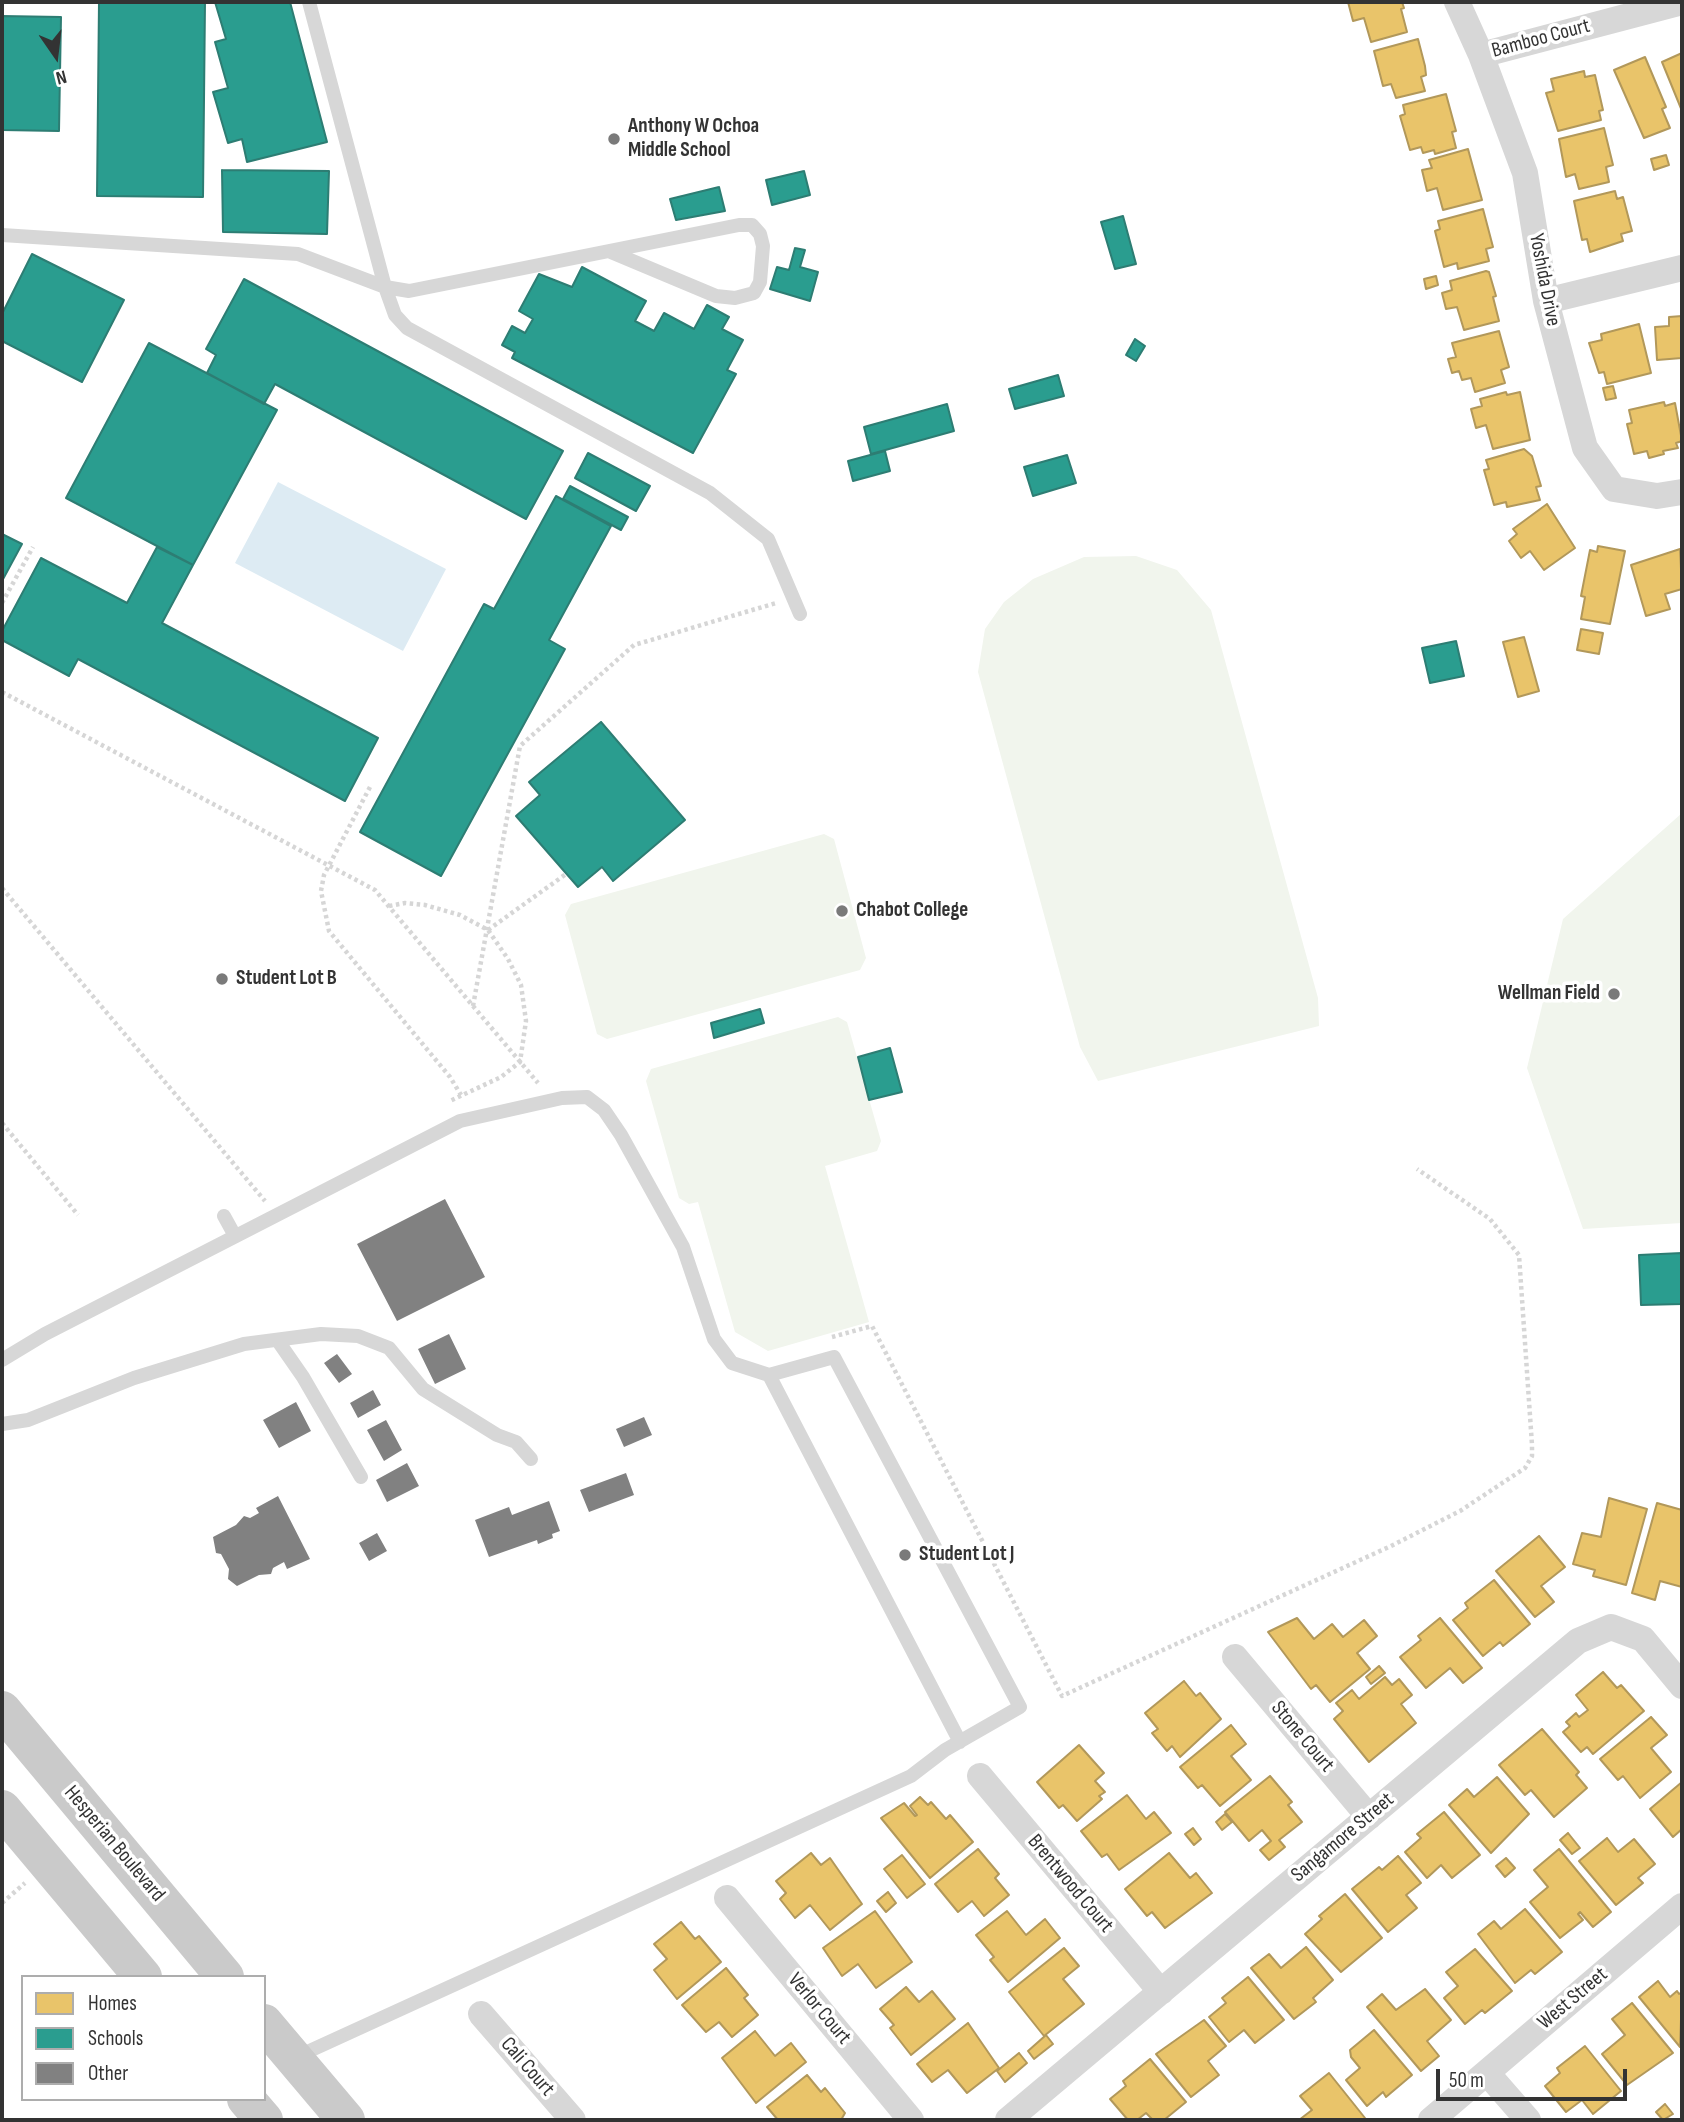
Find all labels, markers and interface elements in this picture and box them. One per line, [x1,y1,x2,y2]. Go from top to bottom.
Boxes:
street label: Bamboo Court [1489,14,1593,64]
north arrow [21,21,91,91]
text: N [53,64,69,89]
place label: Anthony W Ochoa Middle School [628,114,759,164]
marker: Anthony W Ochoa Middle School [606,131,622,147]
street label: Yoshida Drive [1523,232,1565,328]
place label: Chabot College [856,898,968,924]
marker: Chabot College [834,903,850,919]
place label: Student Lot B [236,966,337,992]
marker: Student Lot B [214,971,230,987]
place label: Wellman Field [1498,981,1600,1007]
marker: Wellman Field [1606,986,1622,1002]
place label: Student Lot J [919,1542,1015,1568]
marker: Student Lot J [897,1547,913,1563]
street label: Stone Court [1265,1696,1339,1778]
street label: Hesperian Boulevard [58,1781,170,1907]
street label: Sangamore Street [1287,1788,1399,1888]
street label: Brentwood Court [1022,1830,1118,1938]
street label: West Street [1533,1963,1613,2035]
street label: Verlor Court [782,1968,856,2050]
legend [21,1975,266,2101]
text: Homes [88,1991,137,2016]
text: Schools [88,2026,143,2051]
street label: Cali Court [495,2032,559,2102]
scale bar [1439,2056,1630,2100]
text: Other [88,2061,128,2086]
text: 50 m [1449,2068,1484,2093]

